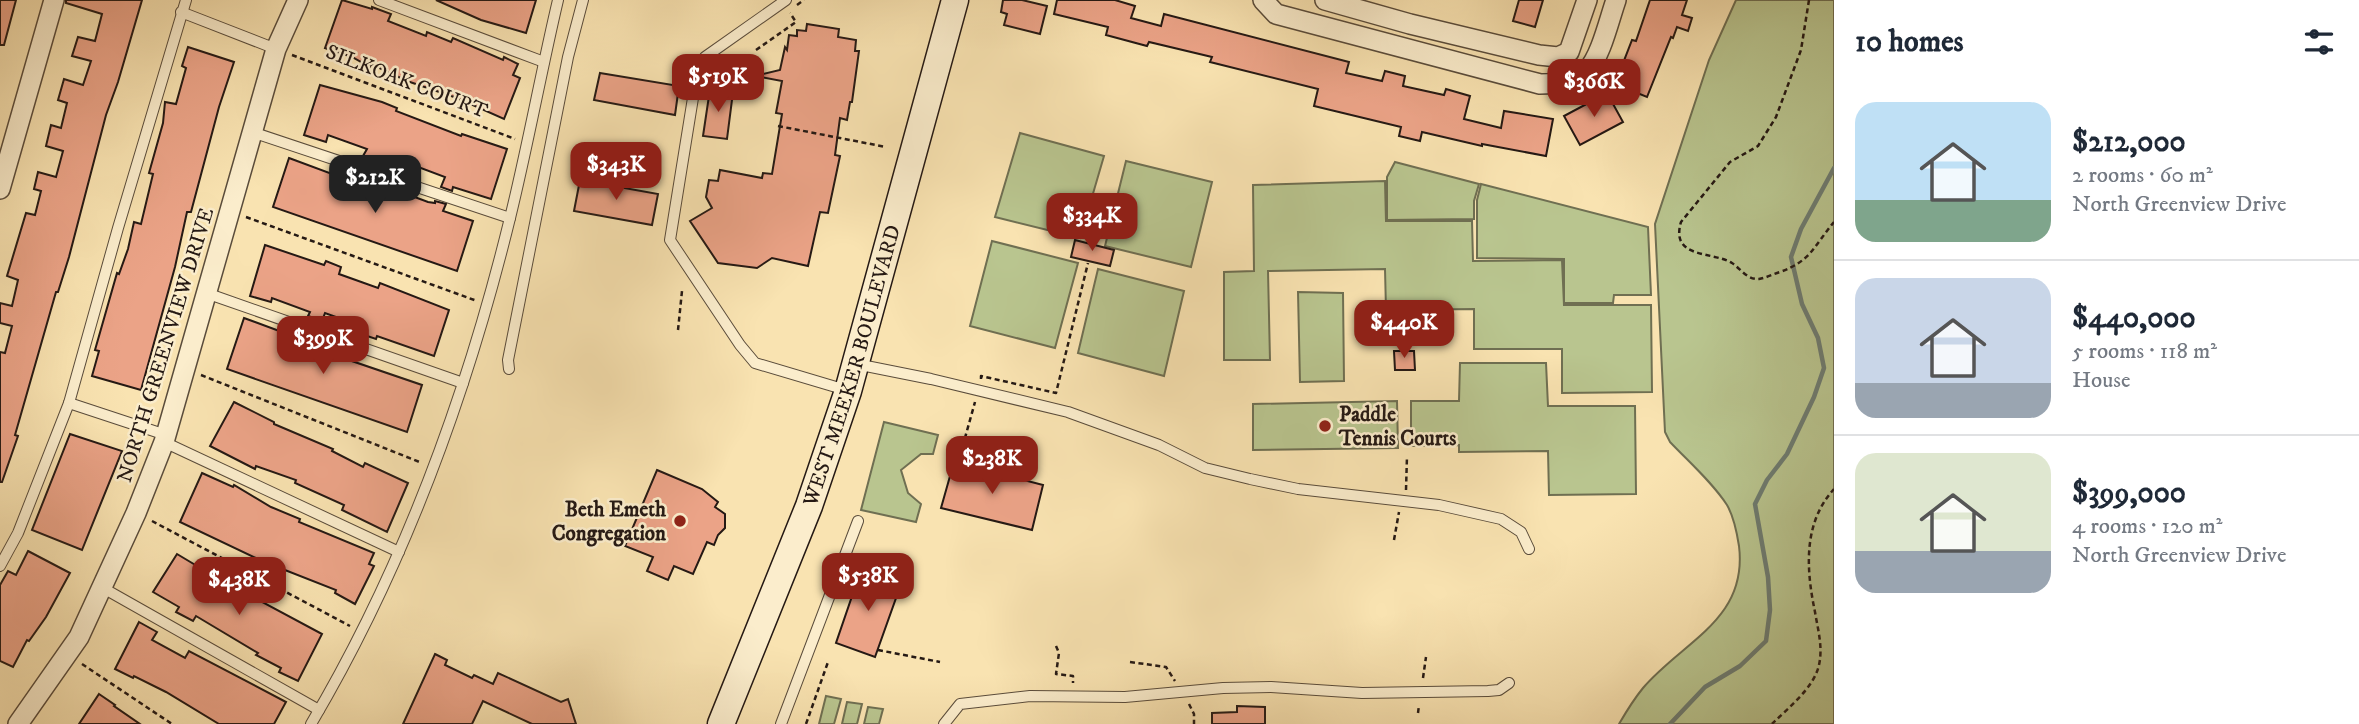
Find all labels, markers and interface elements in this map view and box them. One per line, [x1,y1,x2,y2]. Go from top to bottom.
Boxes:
icon: filters [2300,23,2338,61]
text: 10 homes [1855,24,1964,61]
street label: SILKOAK COURT [322,39,491,125]
pin: $519K [669,54,767,114]
pin: $366K [1545,60,1643,119]
text: $519K [688,62,748,91]
text: $366K [1563,67,1625,96]
text: $212,000 [2072,124,2186,161]
icon: home [1911,130,1995,214]
pin: $343K [567,142,665,202]
text: $343K [586,150,646,179]
pin: $212K [326,156,424,215]
text: 2 rooms · 60 m² [2072,161,2213,190]
text: $212K [345,163,405,192]
text: North Greenview Drive [2072,190,2286,219]
pin: $334K [1043,194,1141,253]
text: $334K [1062,201,1122,230]
street label: NORTH GREENVIEW DRIVE [112,205,220,486]
street label: WEST MEEKER BOULEVARD [798,222,907,511]
pin: $440K [1355,300,1453,360]
text: $440,000 [2072,300,2196,337]
icon: home [1911,306,1995,390]
text: $440K [1370,308,1438,337]
pin: $399K [274,316,372,376]
text: $399K [293,324,353,353]
text: 5 rooms · 118 m² [2072,337,2217,366]
text: House [2072,366,2130,395]
place label: Paddle Tennis Courts [1338,402,1456,452]
marker: Paddle Tennis Courts [1317,418,1333,434]
pin: $238K [943,436,1041,496]
text: $238K [962,444,1022,473]
text: $399,000 [2072,475,2186,512]
icon: home [1911,481,1995,565]
place label: Beth Emeth Congregation [552,497,667,547]
text: 4 rooms · 120 m² [2072,512,2223,541]
marker: Beth Emeth Congregation [672,513,688,529]
text: North Greenview Drive [2072,541,2286,570]
pin: $538K [819,554,917,613]
pin: $438K [190,558,288,617]
text: $538K [838,561,898,590]
text: $438K [208,565,270,594]

